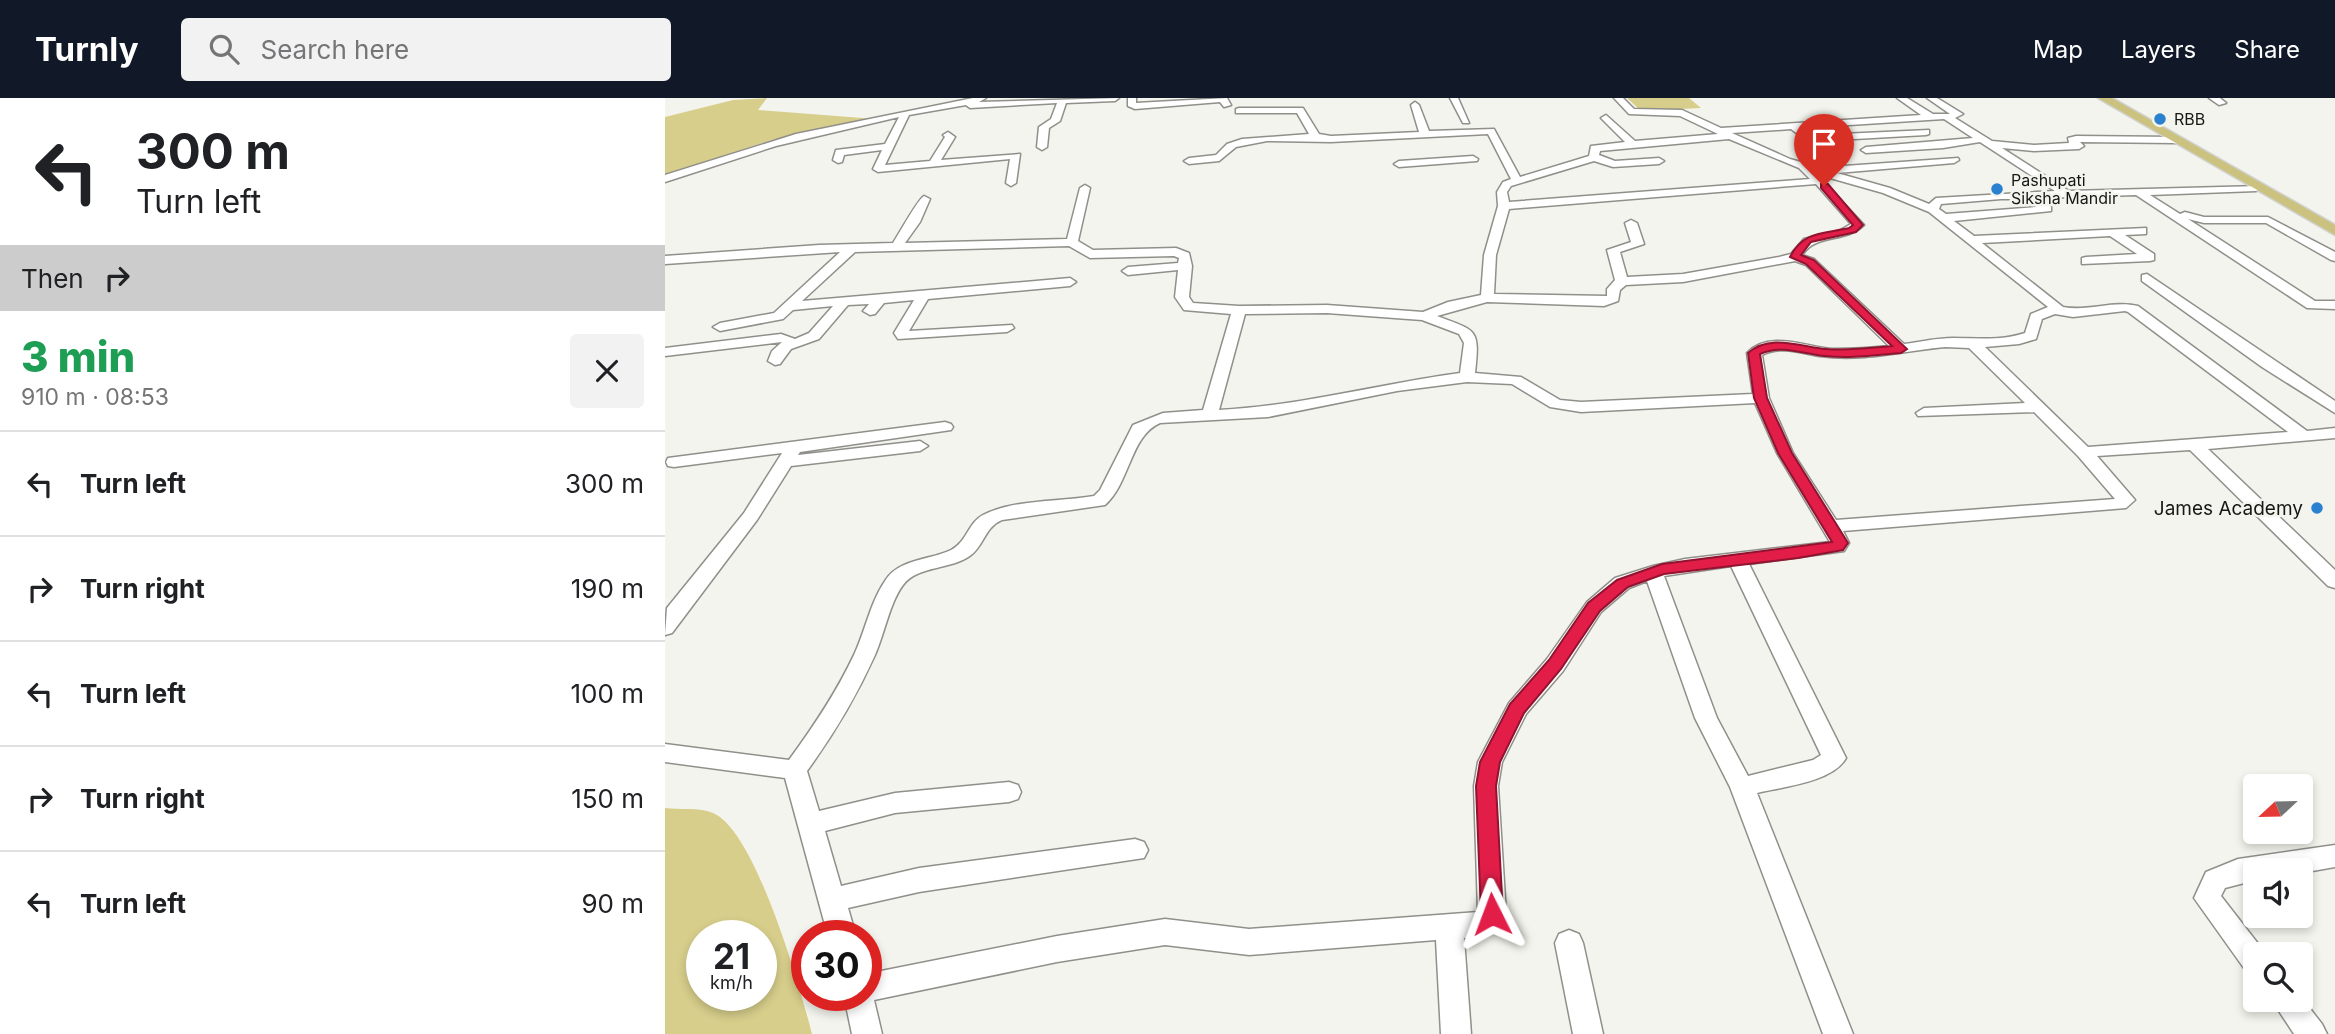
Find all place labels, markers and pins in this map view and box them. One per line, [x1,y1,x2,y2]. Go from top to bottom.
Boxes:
place label: RBB [2174,109,2205,129]
marker: RBB [2152,111,2168,127]
pin [1794,114,1854,186]
place label: Pashupati Siksha Mandir [2011,170,2118,208]
marker: Pashupati Siksha Mandir [1989,181,2005,197]
place label: James Academy [2154,497,2303,520]
marker: James Academy [2309,500,2325,516]

